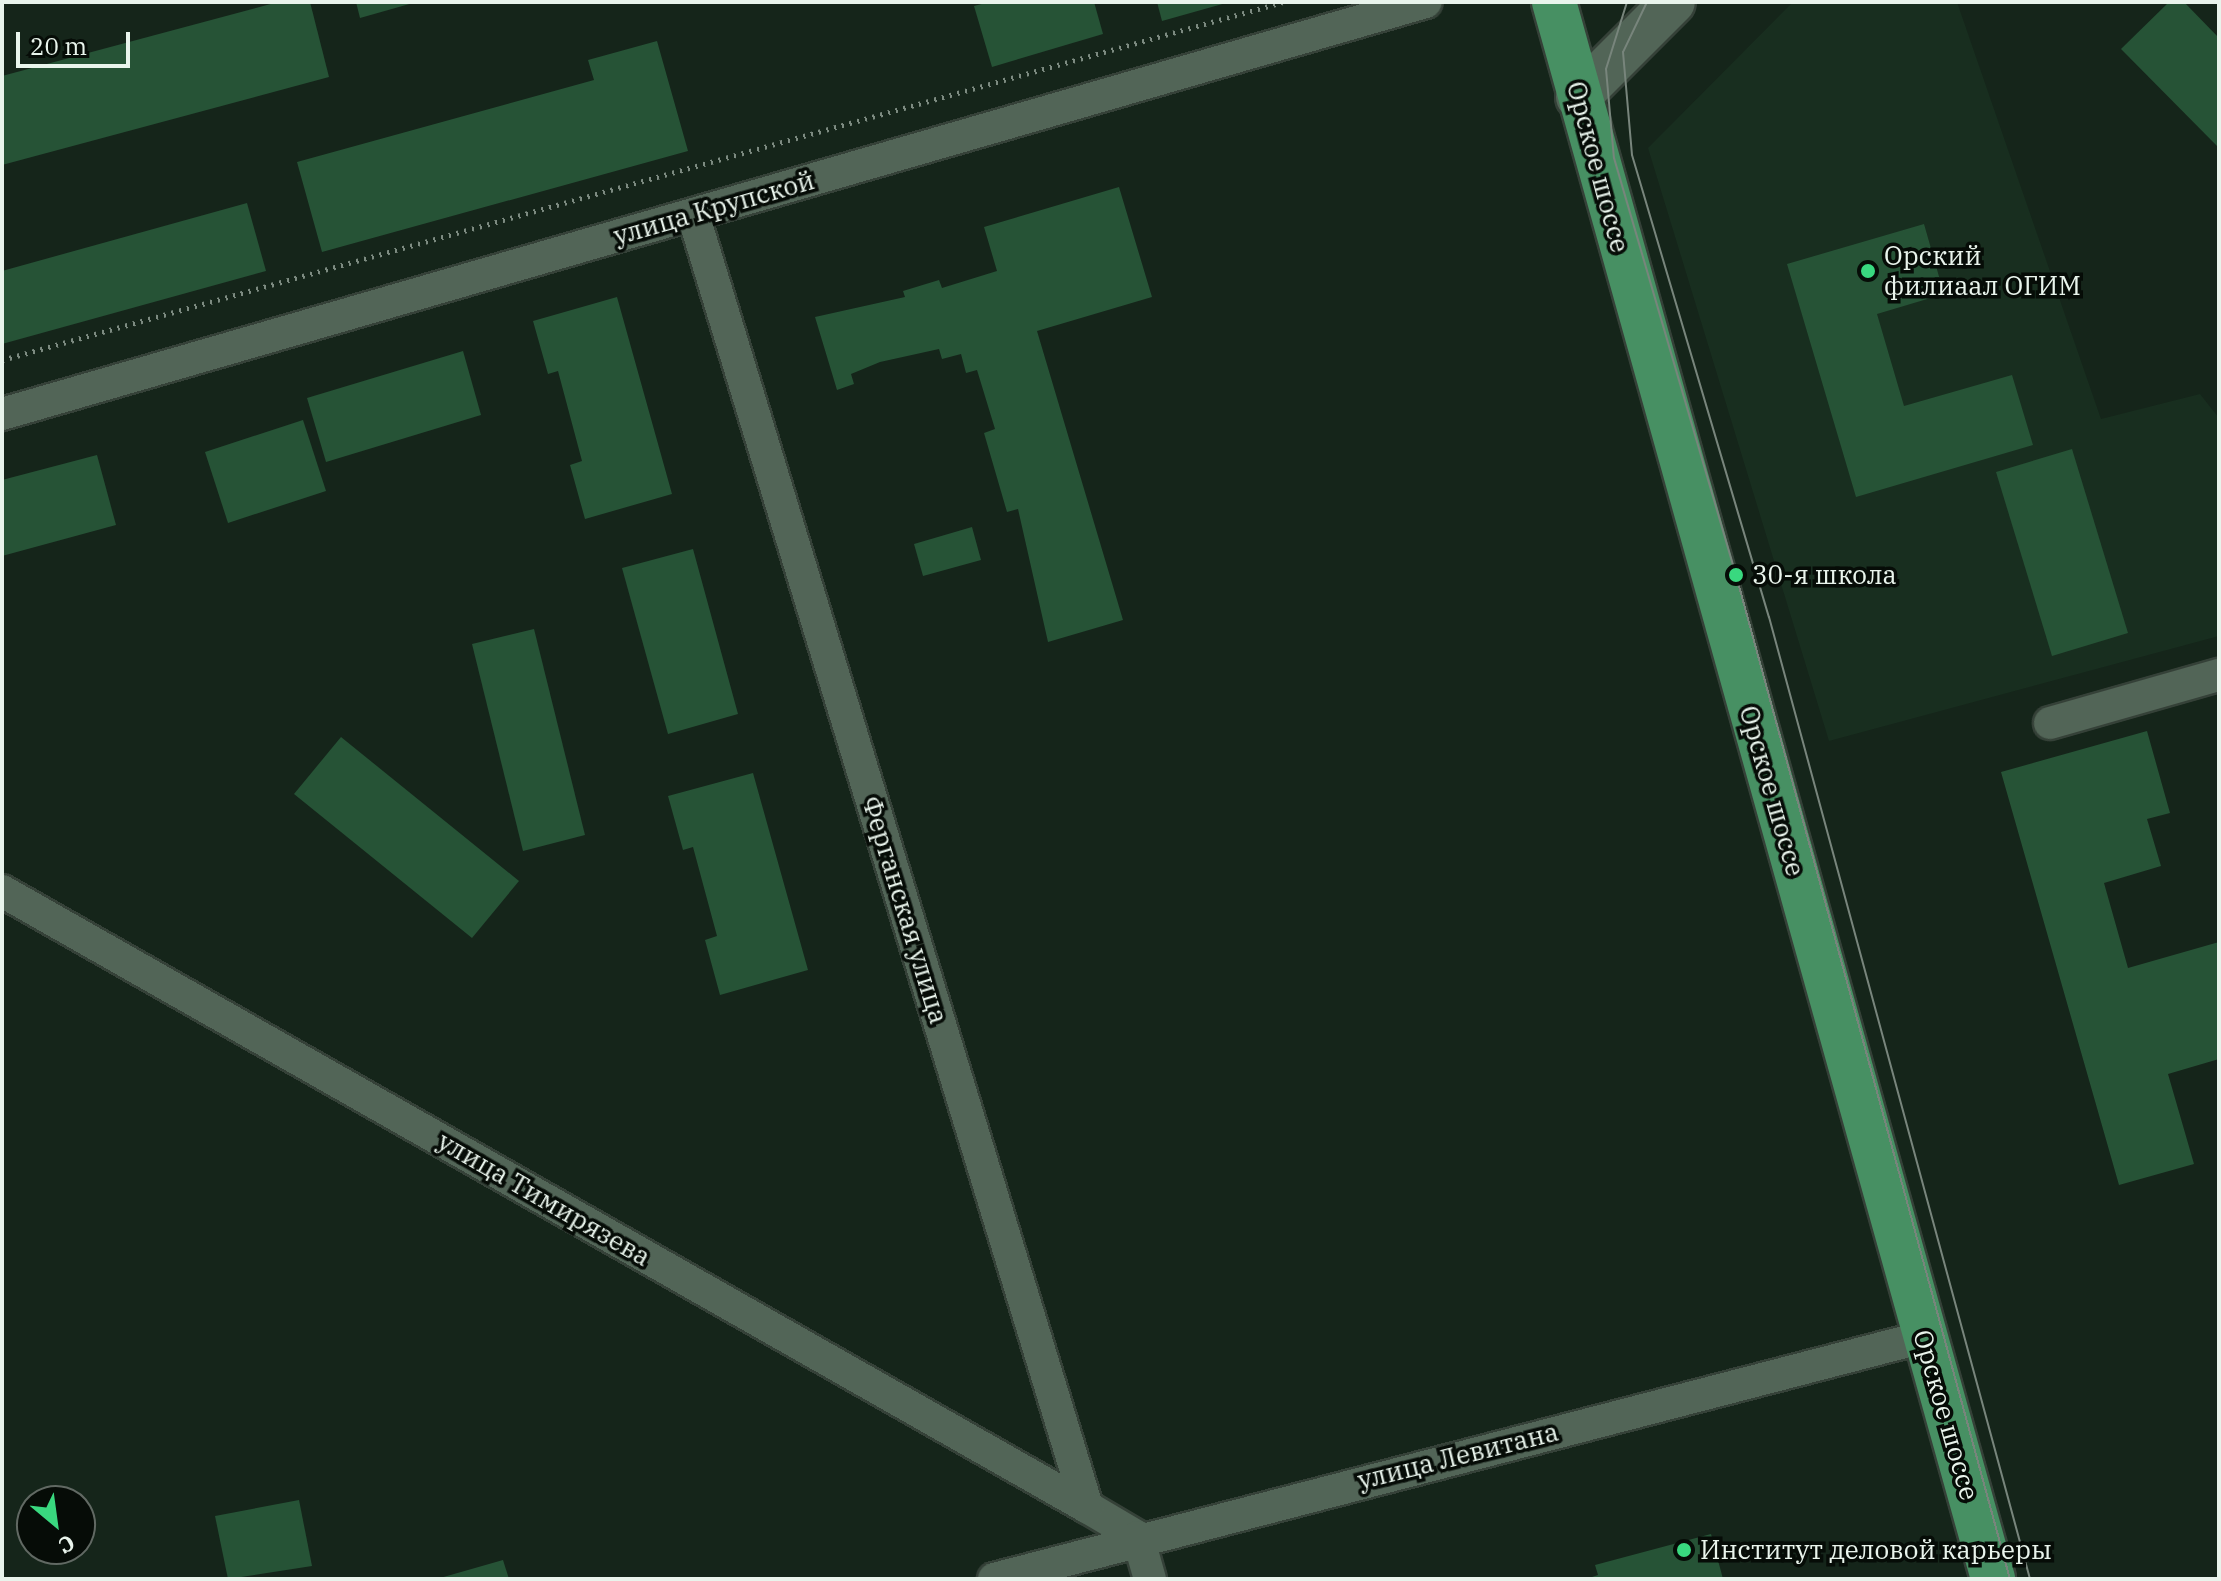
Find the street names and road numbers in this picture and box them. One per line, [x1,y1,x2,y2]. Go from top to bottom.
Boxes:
street label: Орское шоссе [1560,78,1636,256]
street label: улица Крупской [610,164,818,252]
street label: Орское шоссе [1733,702,1811,880]
street label: Ферганская улица [856,792,954,1028]
street label: улица Тимирязева [432,1125,656,1273]
street label: Орское шоссе [1907,1326,1985,1504]
street label: улица Левитана [1354,1416,1562,1496]

